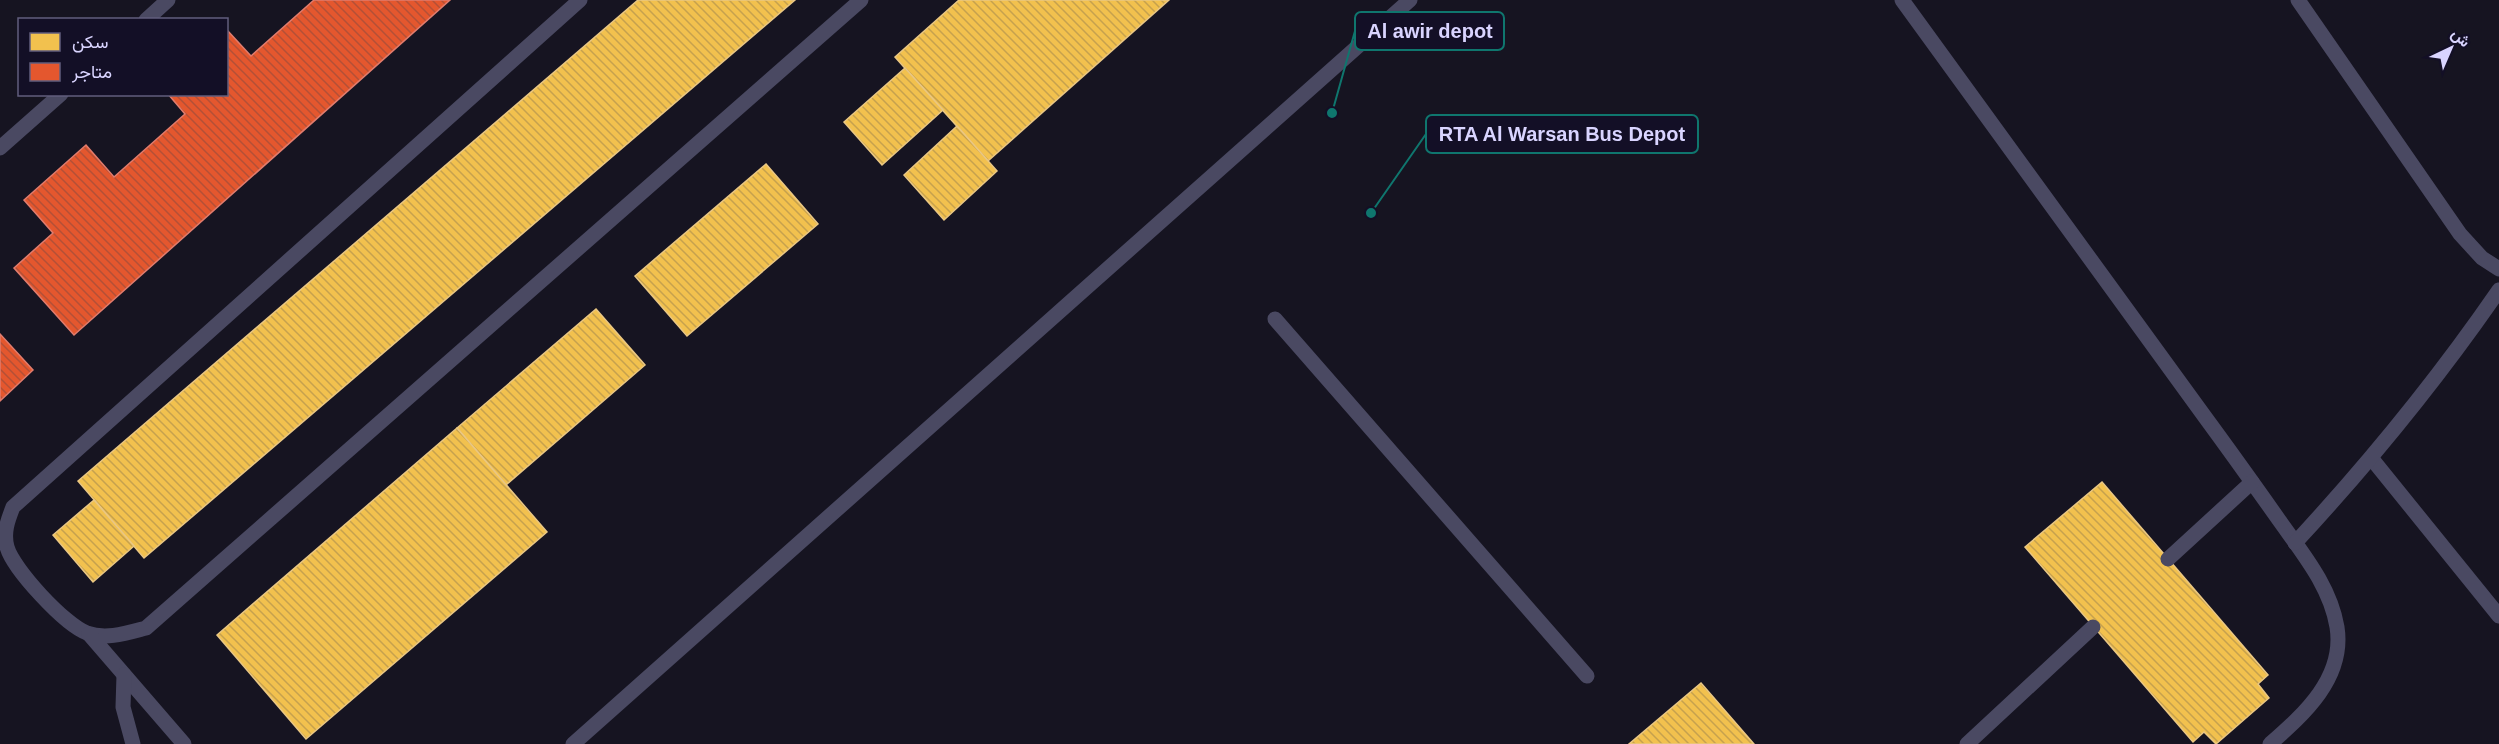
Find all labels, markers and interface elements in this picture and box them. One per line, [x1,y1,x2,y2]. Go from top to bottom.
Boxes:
callout: Al awir depot [1355,12,1504,50]
legend [18,18,228,96]
north arrow [2421,18,2481,78]
text: Al awir depot [1367,20,1493,42]
text: ش [2448,25,2474,51]
text: سكن [72,32,108,53]
text: متاجر [71,62,112,83]
callout: RTA Al Warsan Bus Depot [1426,115,1698,153]
text: RTA Al Warsan Bus Depot [1439,123,1685,145]

